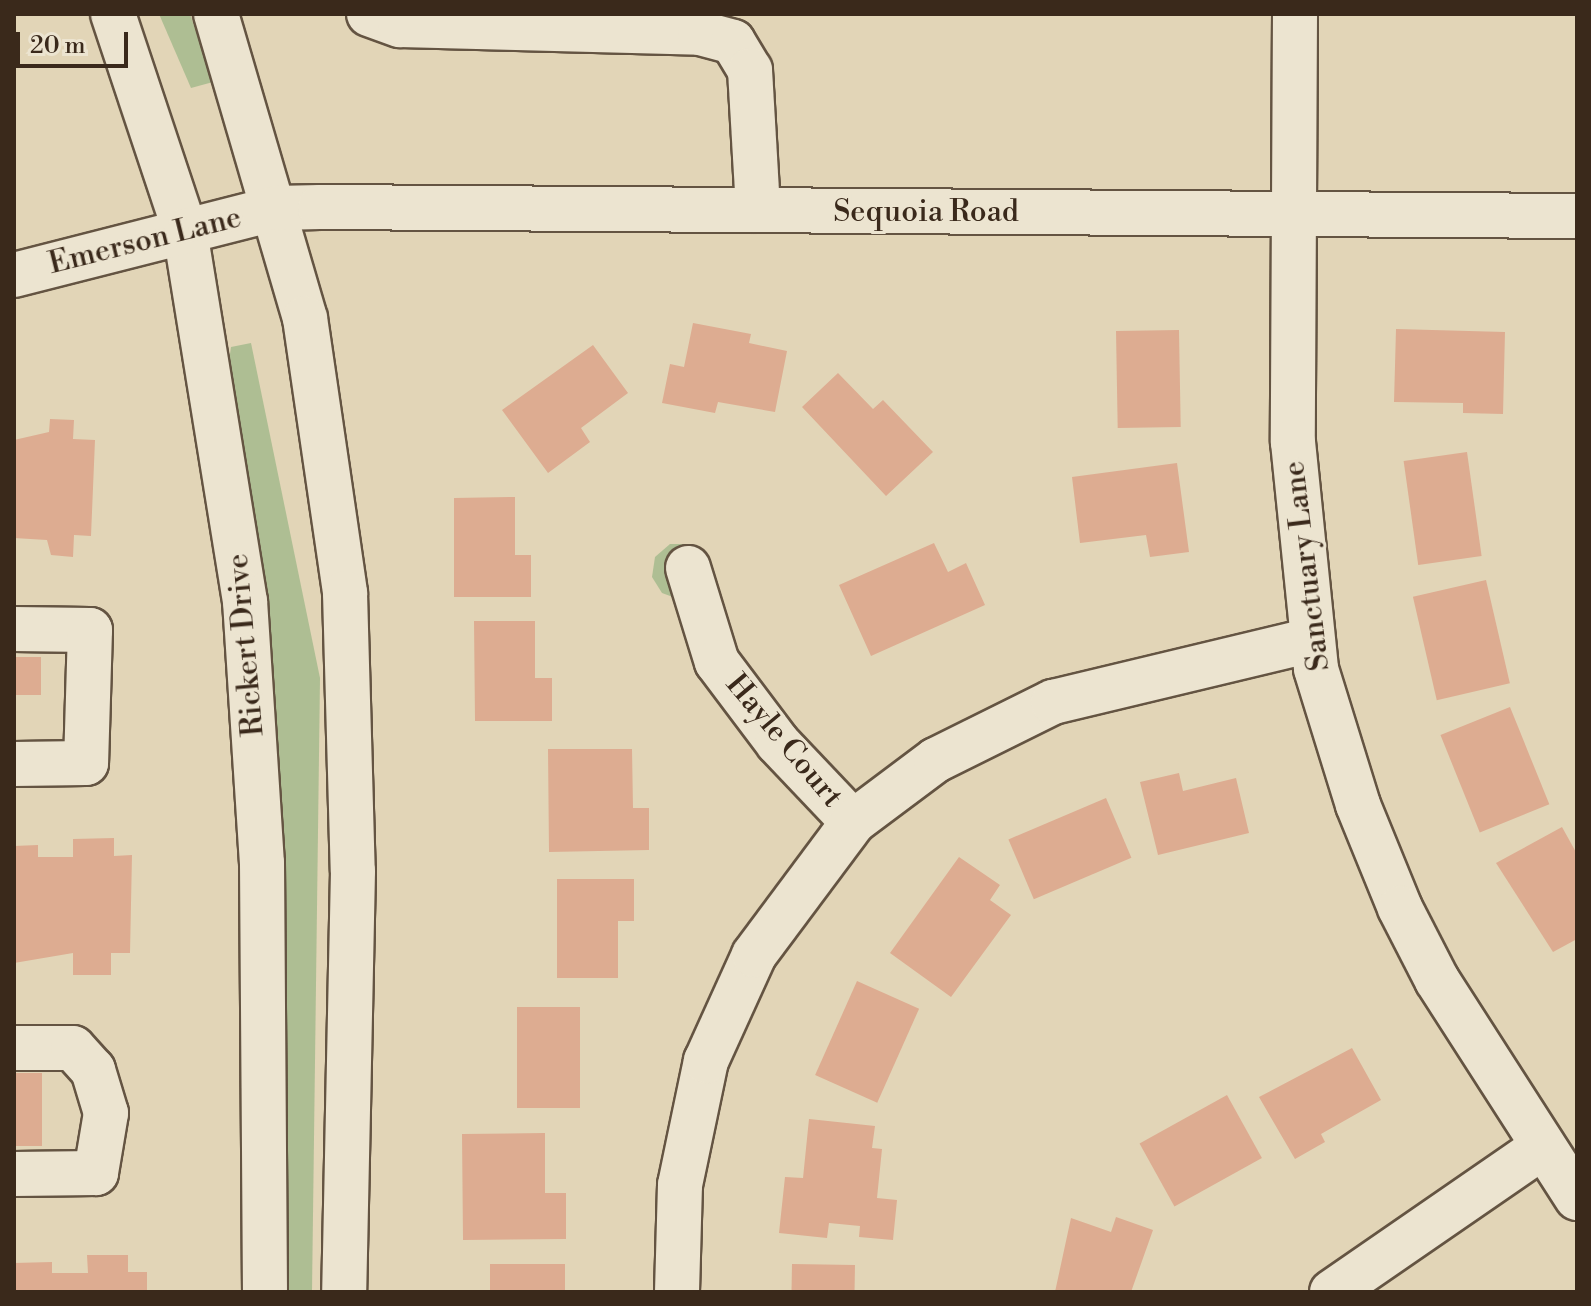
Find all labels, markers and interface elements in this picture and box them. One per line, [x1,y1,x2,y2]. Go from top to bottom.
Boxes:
scale bar [20,16,132,66]
text: 20 m [30,31,86,61]
street label: Sequoia Road [833,194,1019,230]
street label: Emerson Lane [45,200,245,282]
street label: Sanctuary Lane [1276,459,1338,673]
street label: Rickert Drive [220,552,272,738]
street label: Hayle Court [718,667,850,815]

